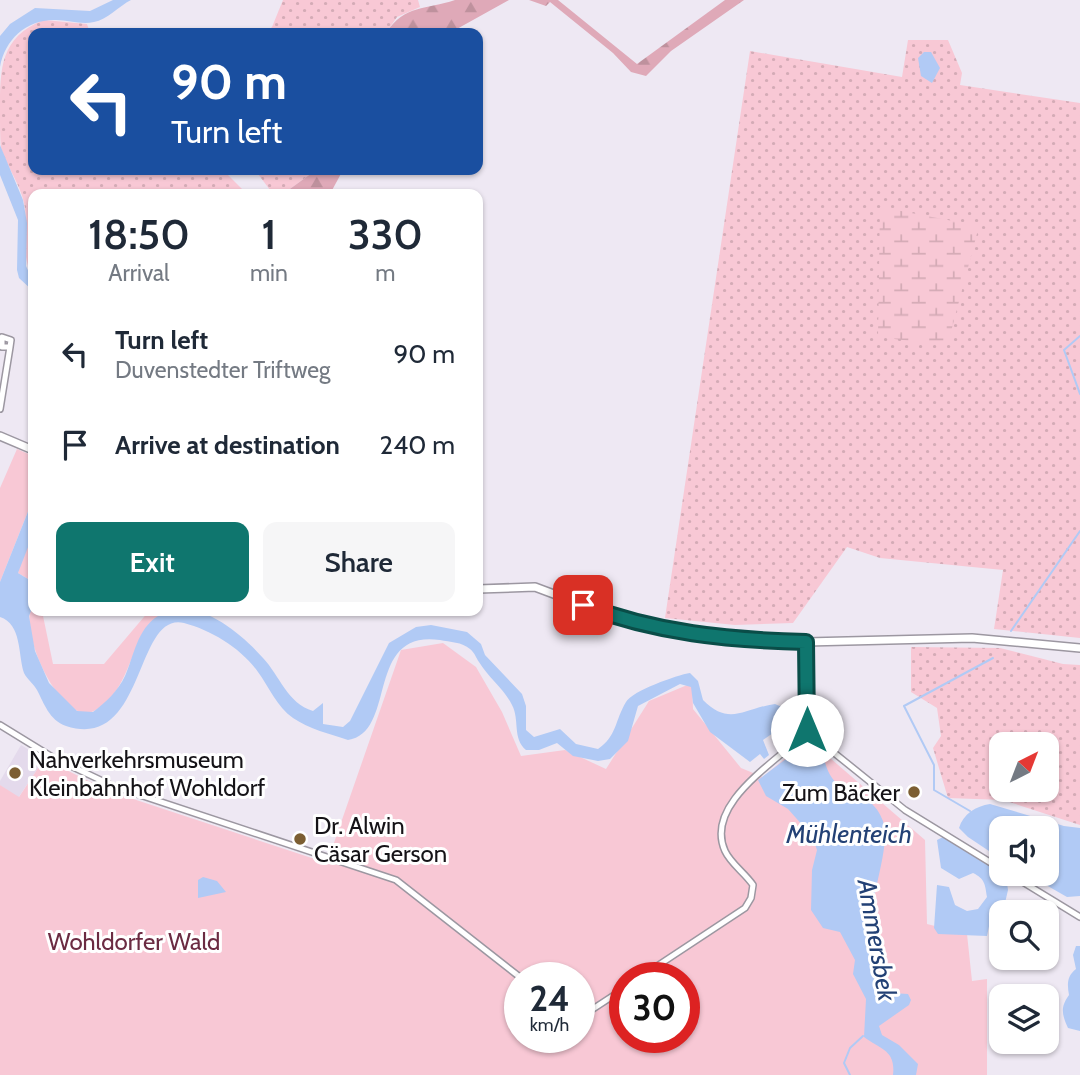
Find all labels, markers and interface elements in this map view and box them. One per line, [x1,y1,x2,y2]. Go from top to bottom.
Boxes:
text: 90 m [171,52,287,111]
icon: left [56,56,147,147]
text: Turn left [171,112,282,151]
text: 18:50 [88,208,190,260]
text: 1 [261,208,276,260]
text: 330 [348,208,423,260]
text: Arrival [108,259,170,287]
text: min [250,259,288,287]
text: m [375,259,395,287]
text: Turn left [115,324,208,356]
icon: left [56,335,94,373]
text: 90 m [393,338,455,370]
text: Duvenstedter Triftweg [115,356,331,384]
icon: arrive [56,426,94,464]
text: Arrive at destination [115,429,340,461]
text: 240 m [380,429,455,461]
button: Exit [56,522,249,602]
button: Share [263,522,455,602]
pin [553,575,613,635]
icon: arrive [564,586,602,624]
position arrow [770,693,844,767]
north arrow [989,732,1059,802]
map controls [989,732,1059,1054]
place label: Nahverkehrsmuseum Kleinbahnhof Wohldorf [29,745,265,802]
marker: Nahverkehrsmuseum Kleinbahnhof Wohldorf [7,765,23,781]
place label: Zum Bäcker [782,778,900,807]
marker: Zum Bäcker [906,784,922,800]
place label: Dr. Alwin Cäsar Gerson [314,811,447,868]
button: sound [989,816,1059,886]
water label: Mühlenteich [785,818,912,850]
marker: Dr. Alwin Cäsar Gerson [292,831,308,847]
water label: Ammersbek [850,876,904,1004]
button: search [989,900,1059,970]
park label: Wohldorfer Wald [48,927,220,956]
speed limit sign: 30 [609,962,700,1053]
text: 24 [529,977,570,1020]
button: layers [989,984,1059,1054]
text: km/h [530,1014,569,1036]

